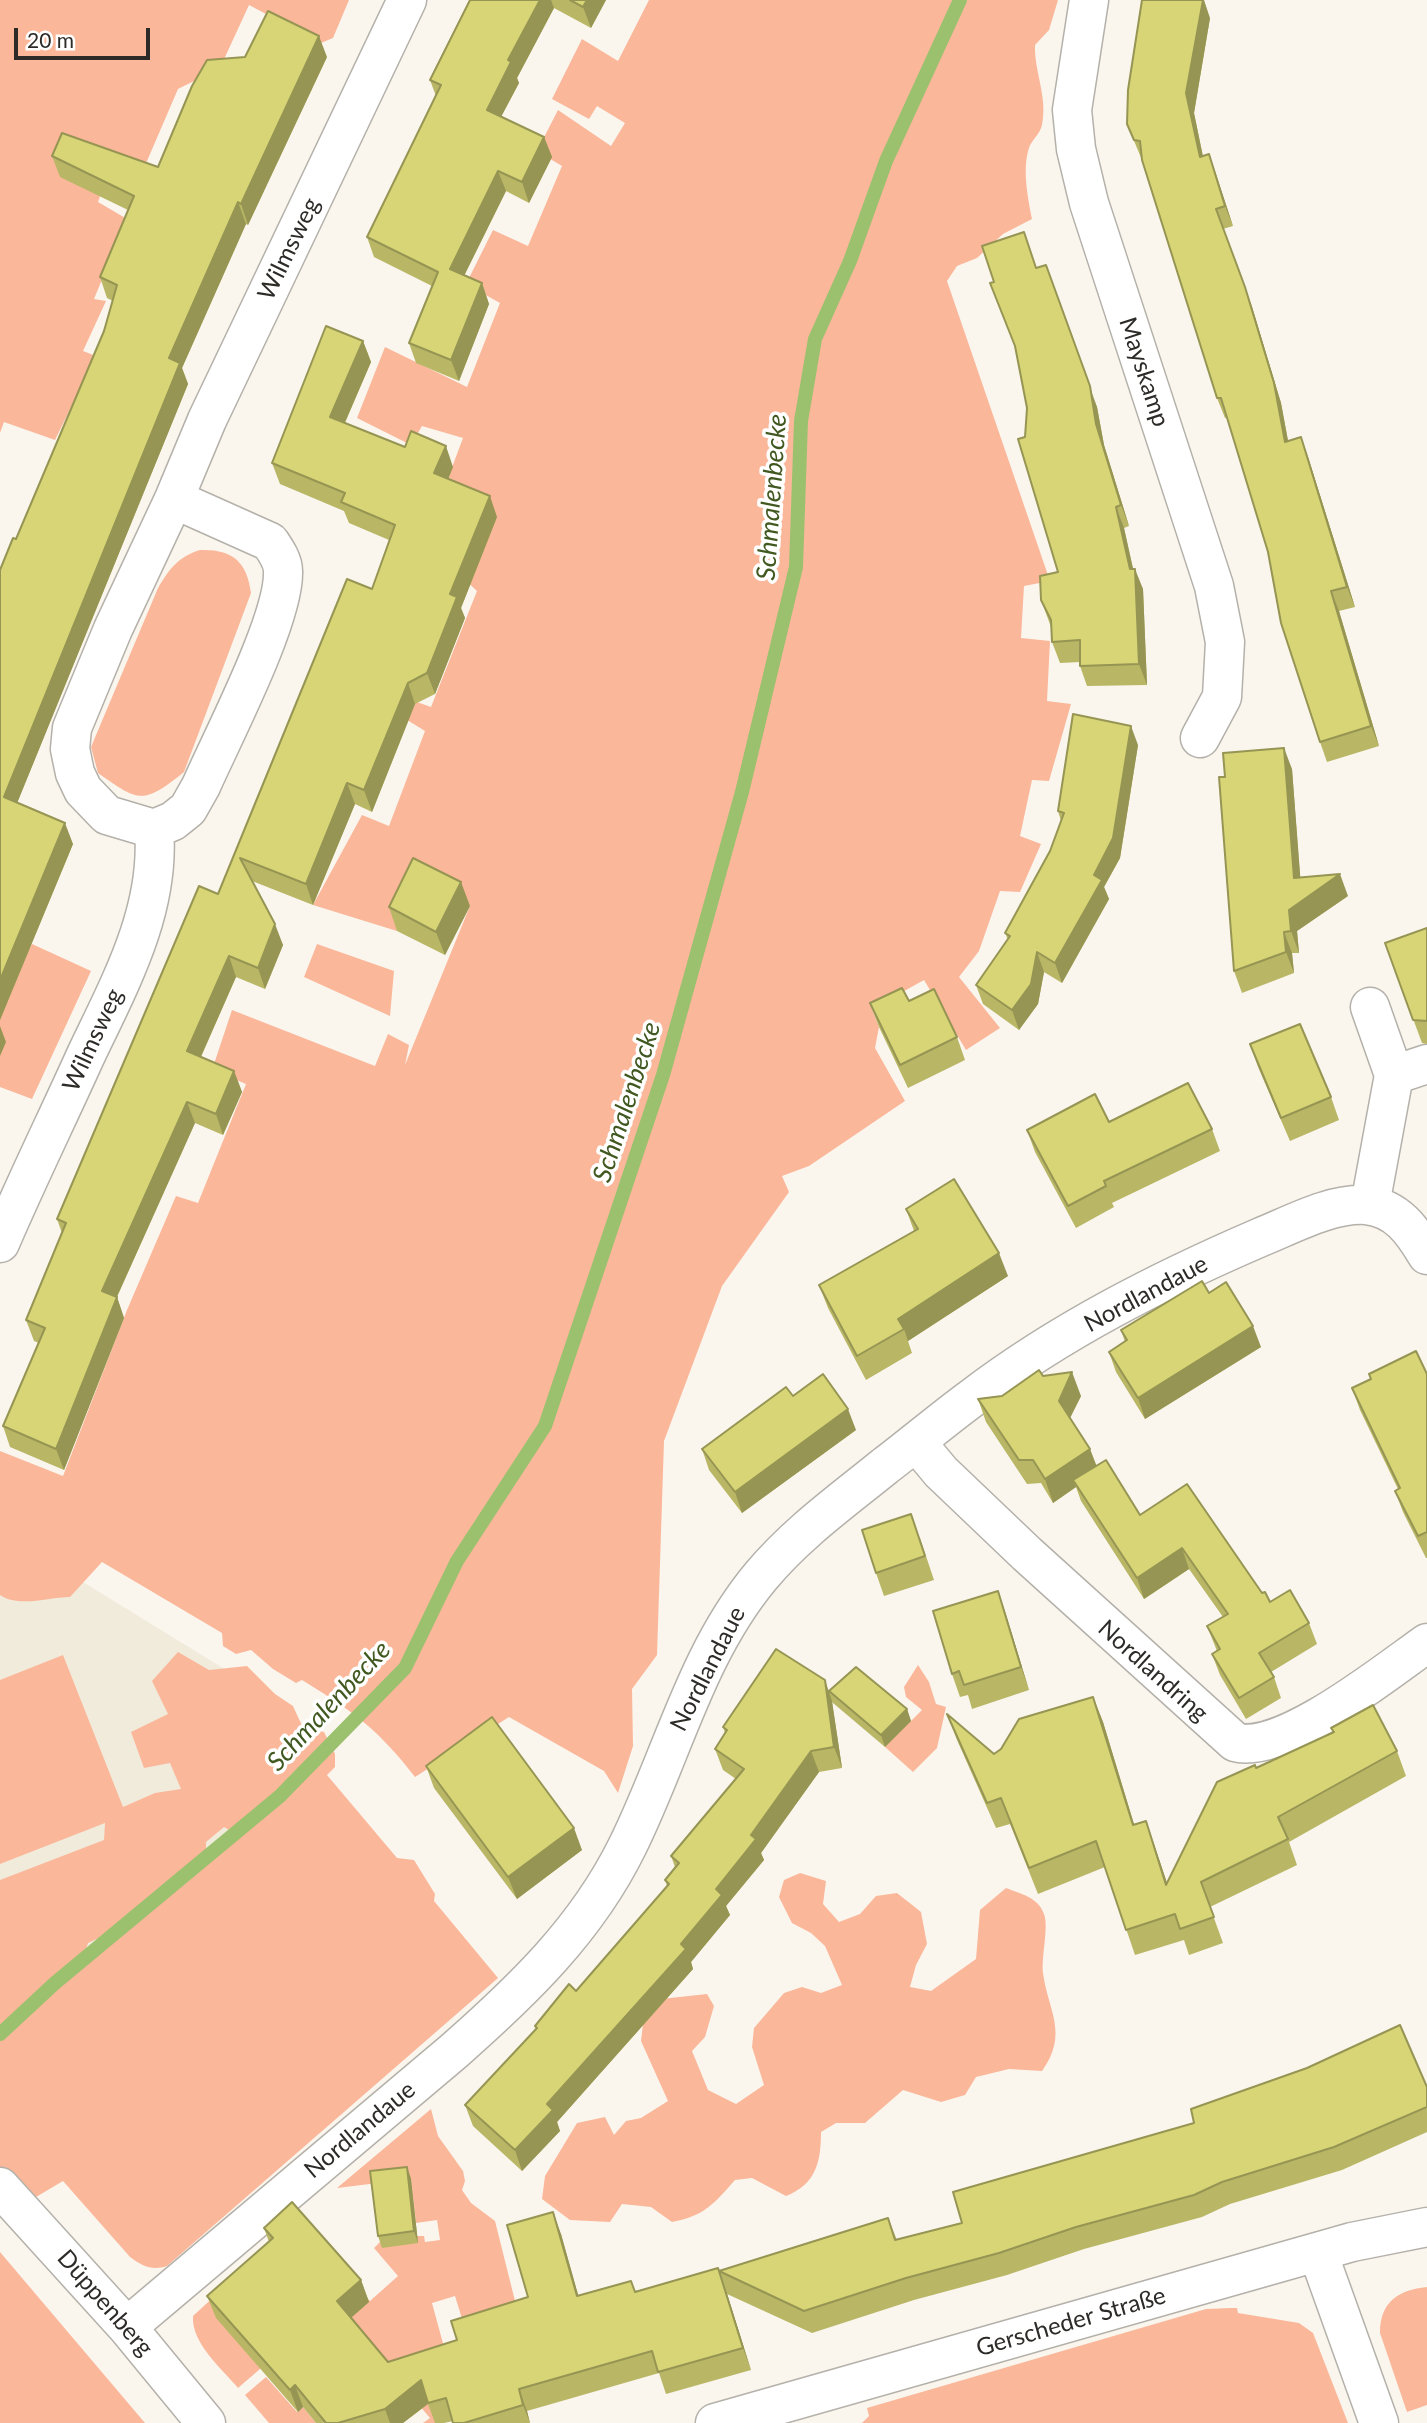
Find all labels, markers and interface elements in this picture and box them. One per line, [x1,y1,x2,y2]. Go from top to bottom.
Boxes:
scale bar [18,14,154,58]
text: 20 m [27,27,74,52]
street label: Wilmsweg [252,193,326,305]
street label: Mayskamp [1113,314,1175,430]
water label: Schmalenbecke [751,413,793,581]
street label: Wilmsweg [57,984,129,1096]
water label: Schmalenbecke [586,1018,668,1186]
street label: Nordlandaue [1079,1249,1213,1339]
street label: Nordlandaue [664,1602,752,1736]
street label: Nordlandring [1092,1614,1214,1728]
water label: Schmalenbecke [261,1634,397,1778]
street label: Nordlandaue [299,2075,421,2185]
street label: Düppenberg [51,2244,159,2362]
street label: Gerscheder Straße [973,2281,1169,2363]

